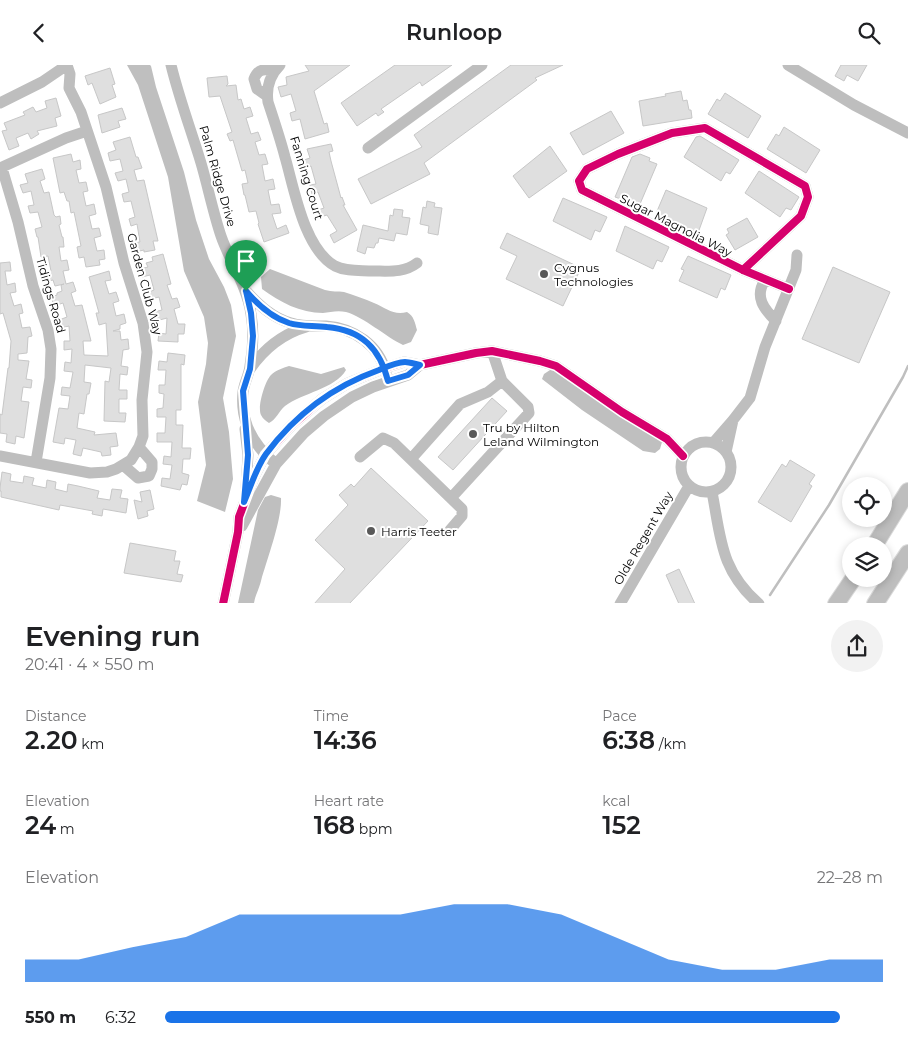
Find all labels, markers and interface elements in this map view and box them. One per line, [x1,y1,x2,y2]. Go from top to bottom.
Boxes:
icon: back [25,19,53,47]
text: Runloop [406,19,502,46]
icon: search [855,19,883,47]
street label: Palm Ridge Drive [196,124,240,228]
street label: Fanning Court [287,134,327,222]
street label: Sugar Magnolia Way [617,190,735,260]
street label: Garden Club Way [124,231,166,337]
pin [225,240,267,291]
icon: arrive [232,247,260,275]
street label: Tidings Road [33,255,69,335]
place label: Cygnus Technologies [554,260,633,289]
marker: Cygnus Technologies [538,268,550,280]
place label: Tru by Hilton Leland Wilmington [483,420,599,449]
marker: Tru by Hilton Leland Wilmington [467,428,479,440]
map controls [842,477,892,587]
button: locate [842,477,892,527]
street label: Olde Regent Way [610,488,676,587]
place label: Harris Teeter [381,524,457,539]
marker: Harris Teeter [365,525,377,537]
button: layers [842,537,892,587]
text: Evening run [25,619,200,653]
button: share [831,620,883,672]
text: 20:41 · 4 × 550 m [25,655,154,674]
text: Distance [25,707,87,725]
text: Time [314,707,349,725]
text: Pace [602,707,637,725]
text: 2.20 [25,725,78,755]
text: 14:36 [314,725,377,755]
text: 6:38 [602,725,655,755]
text: km [78,735,104,753]
text: /km [655,735,687,753]
text: Elevation [25,792,90,810]
text: Heart rate [314,792,384,810]
text: kcal [602,792,630,810]
text: 24 [25,810,56,840]
text: 168 [314,810,355,840]
text: 152 [602,810,641,840]
text: m [56,820,75,838]
text: bpm [355,820,393,838]
text: Elevation [25,868,99,887]
text: 22–28 m [817,868,883,887]
text: 550 m [25,1008,76,1027]
text: 6:32 [105,1008,136,1027]

